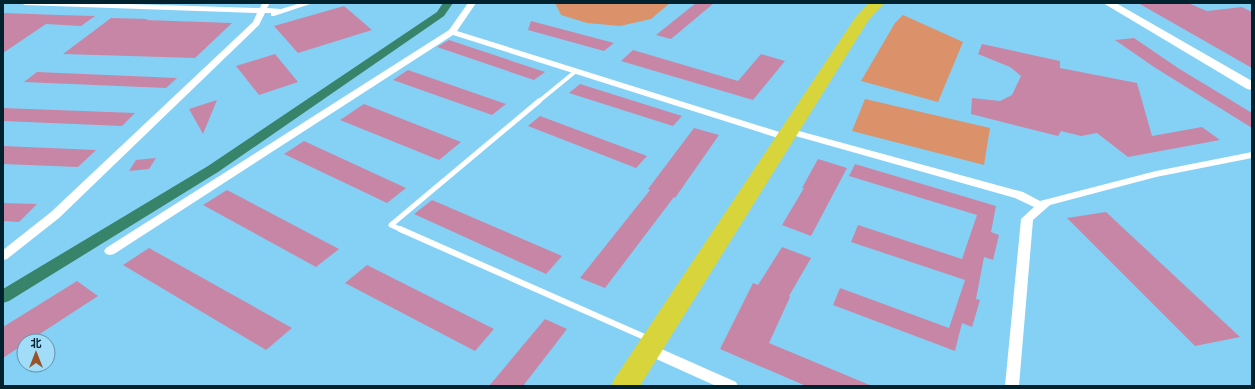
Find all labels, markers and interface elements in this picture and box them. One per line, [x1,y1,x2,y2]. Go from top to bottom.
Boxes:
north arrow [16,333,56,373]
text: 北 [31,336,42,349]

